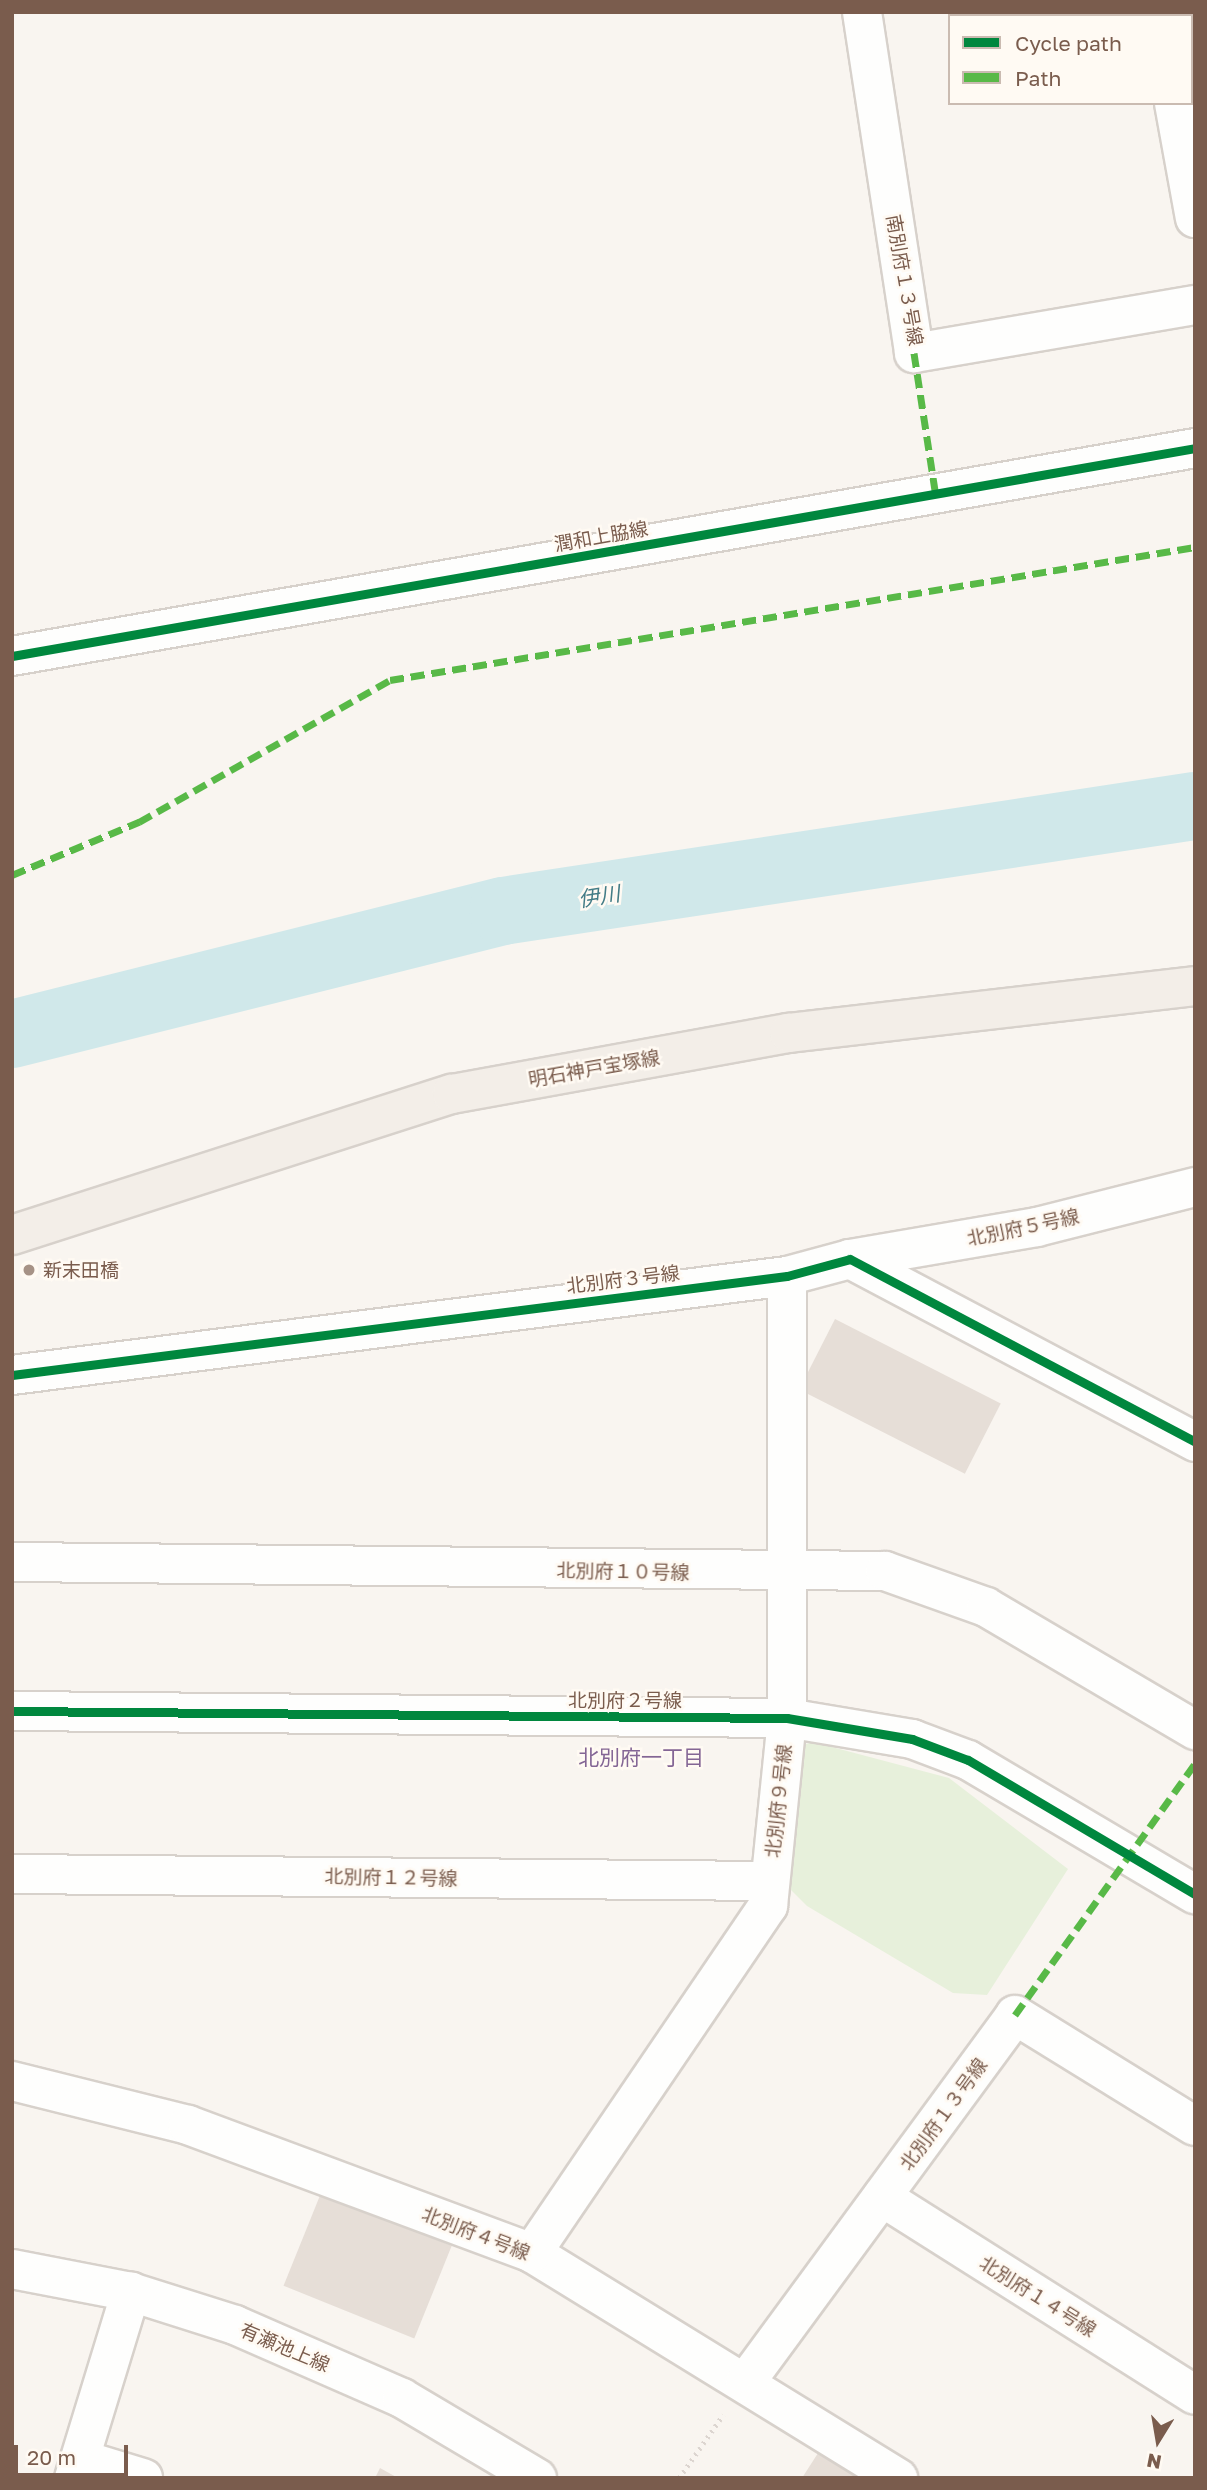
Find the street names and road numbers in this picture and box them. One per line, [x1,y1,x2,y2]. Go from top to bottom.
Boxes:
street label: 南別府１３号線 [882,213,928,347]
street label: 潤和上脇線 [552,517,650,555]
street label: 明石神戸宝塚線 [527,1045,661,1091]
street label: 北別府５号線 [965,1204,1081,1250]
street label: 北別府３号線 [565,1261,681,1297]
street label: 北別府１０号線 [556,1558,690,1584]
street label: 北別府２号線 [568,1689,682,1711]
street label: 北別府９号線 [761,1743,795,1859]
street label: 北別府１２号線 [324,1864,458,1890]
street label: 北別府１３号線 [895,2053,991,2175]
street label: 北別府４号線 [419,2202,533,2264]
street label: 北別府１４号線 [976,2251,1100,2341]
street label: 有瀬池上線 [237,2318,333,2376]

